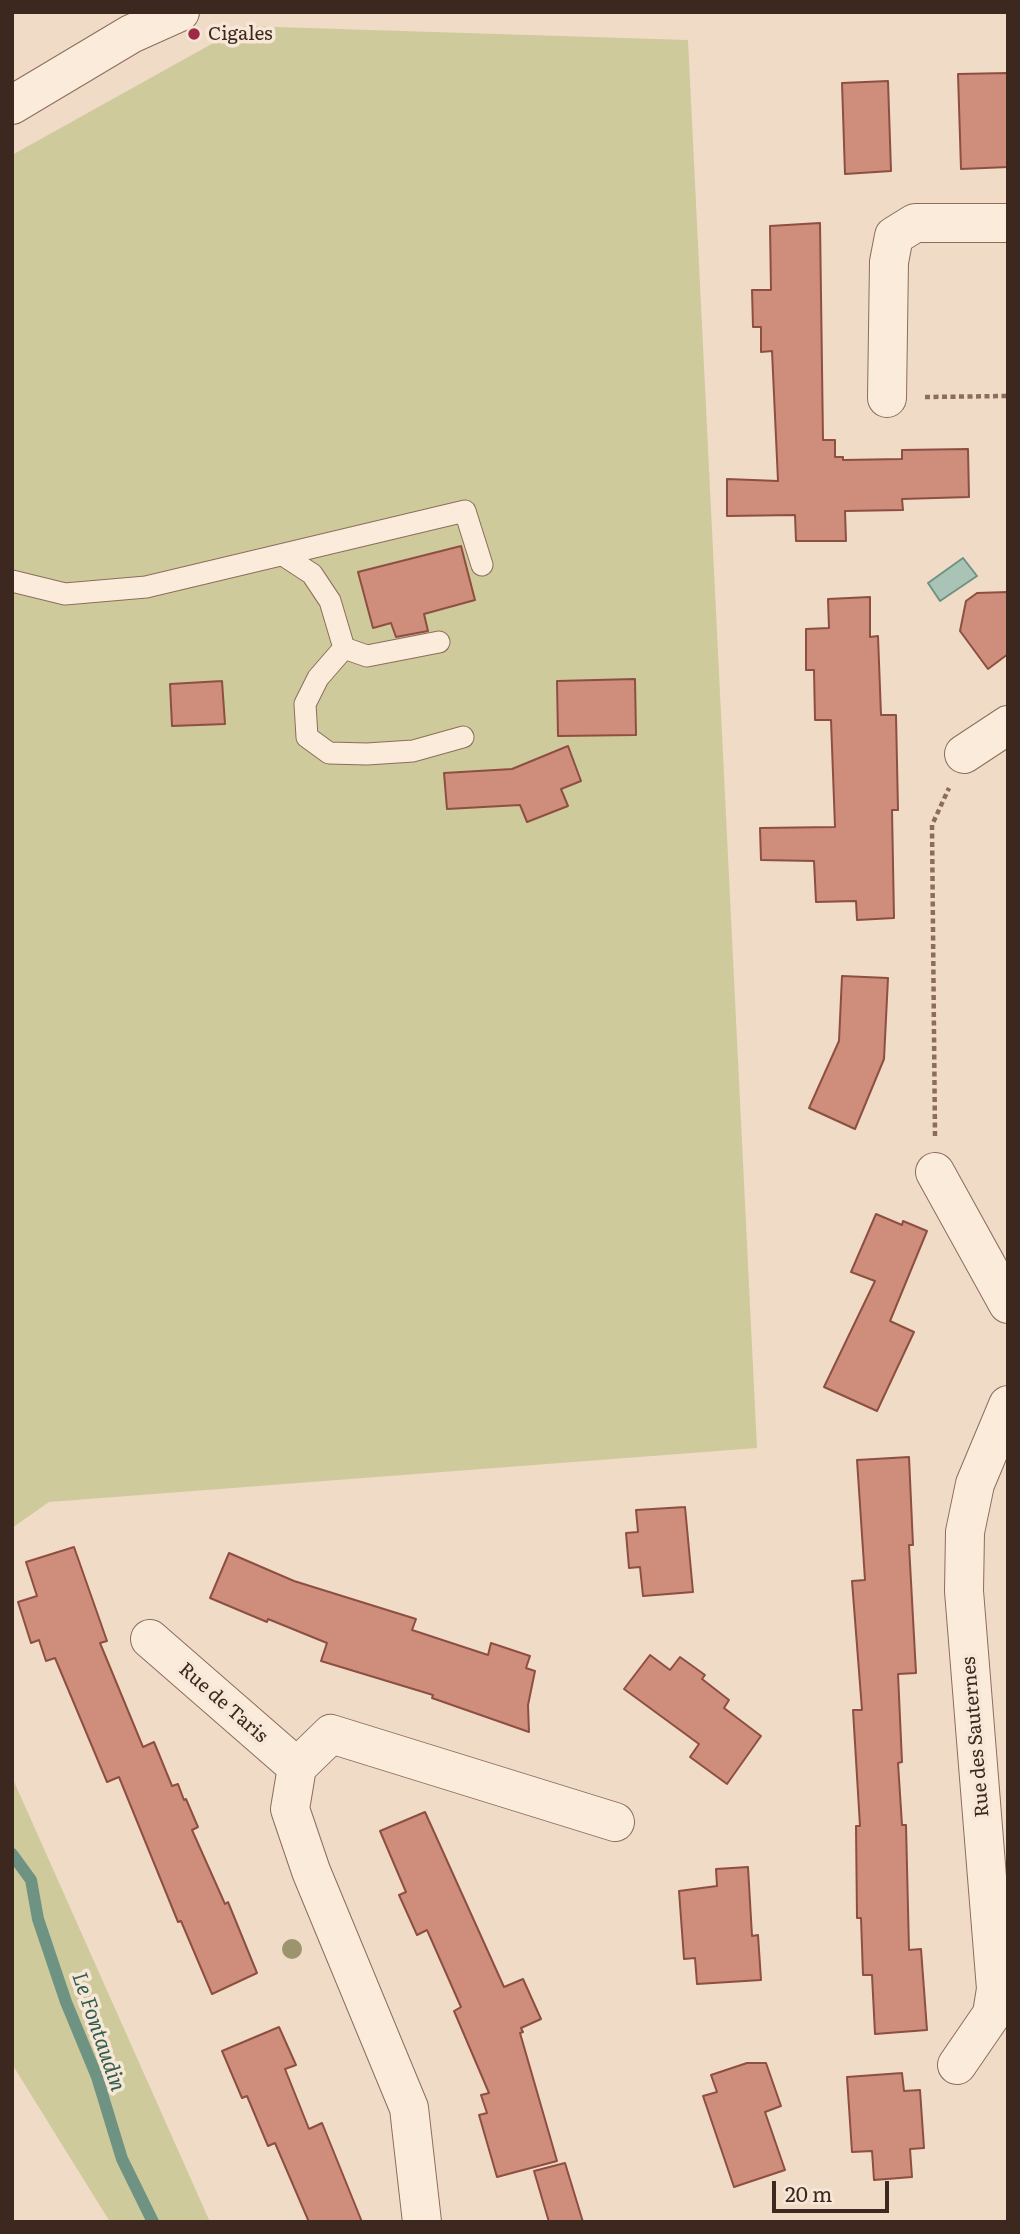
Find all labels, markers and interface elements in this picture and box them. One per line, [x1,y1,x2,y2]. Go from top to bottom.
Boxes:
place label: Cigales [208,23,273,45]
marker: Cigales [186,26,202,42]
street label: Rue des Sauternes [958,1656,994,1818]
street label: Rue de Taris [174,1658,272,1748]
water label: Le Fontaudin [66,1969,130,2095]
scale bar [775,2168,892,2212]
text: 20 m [785,2177,832,2208]

